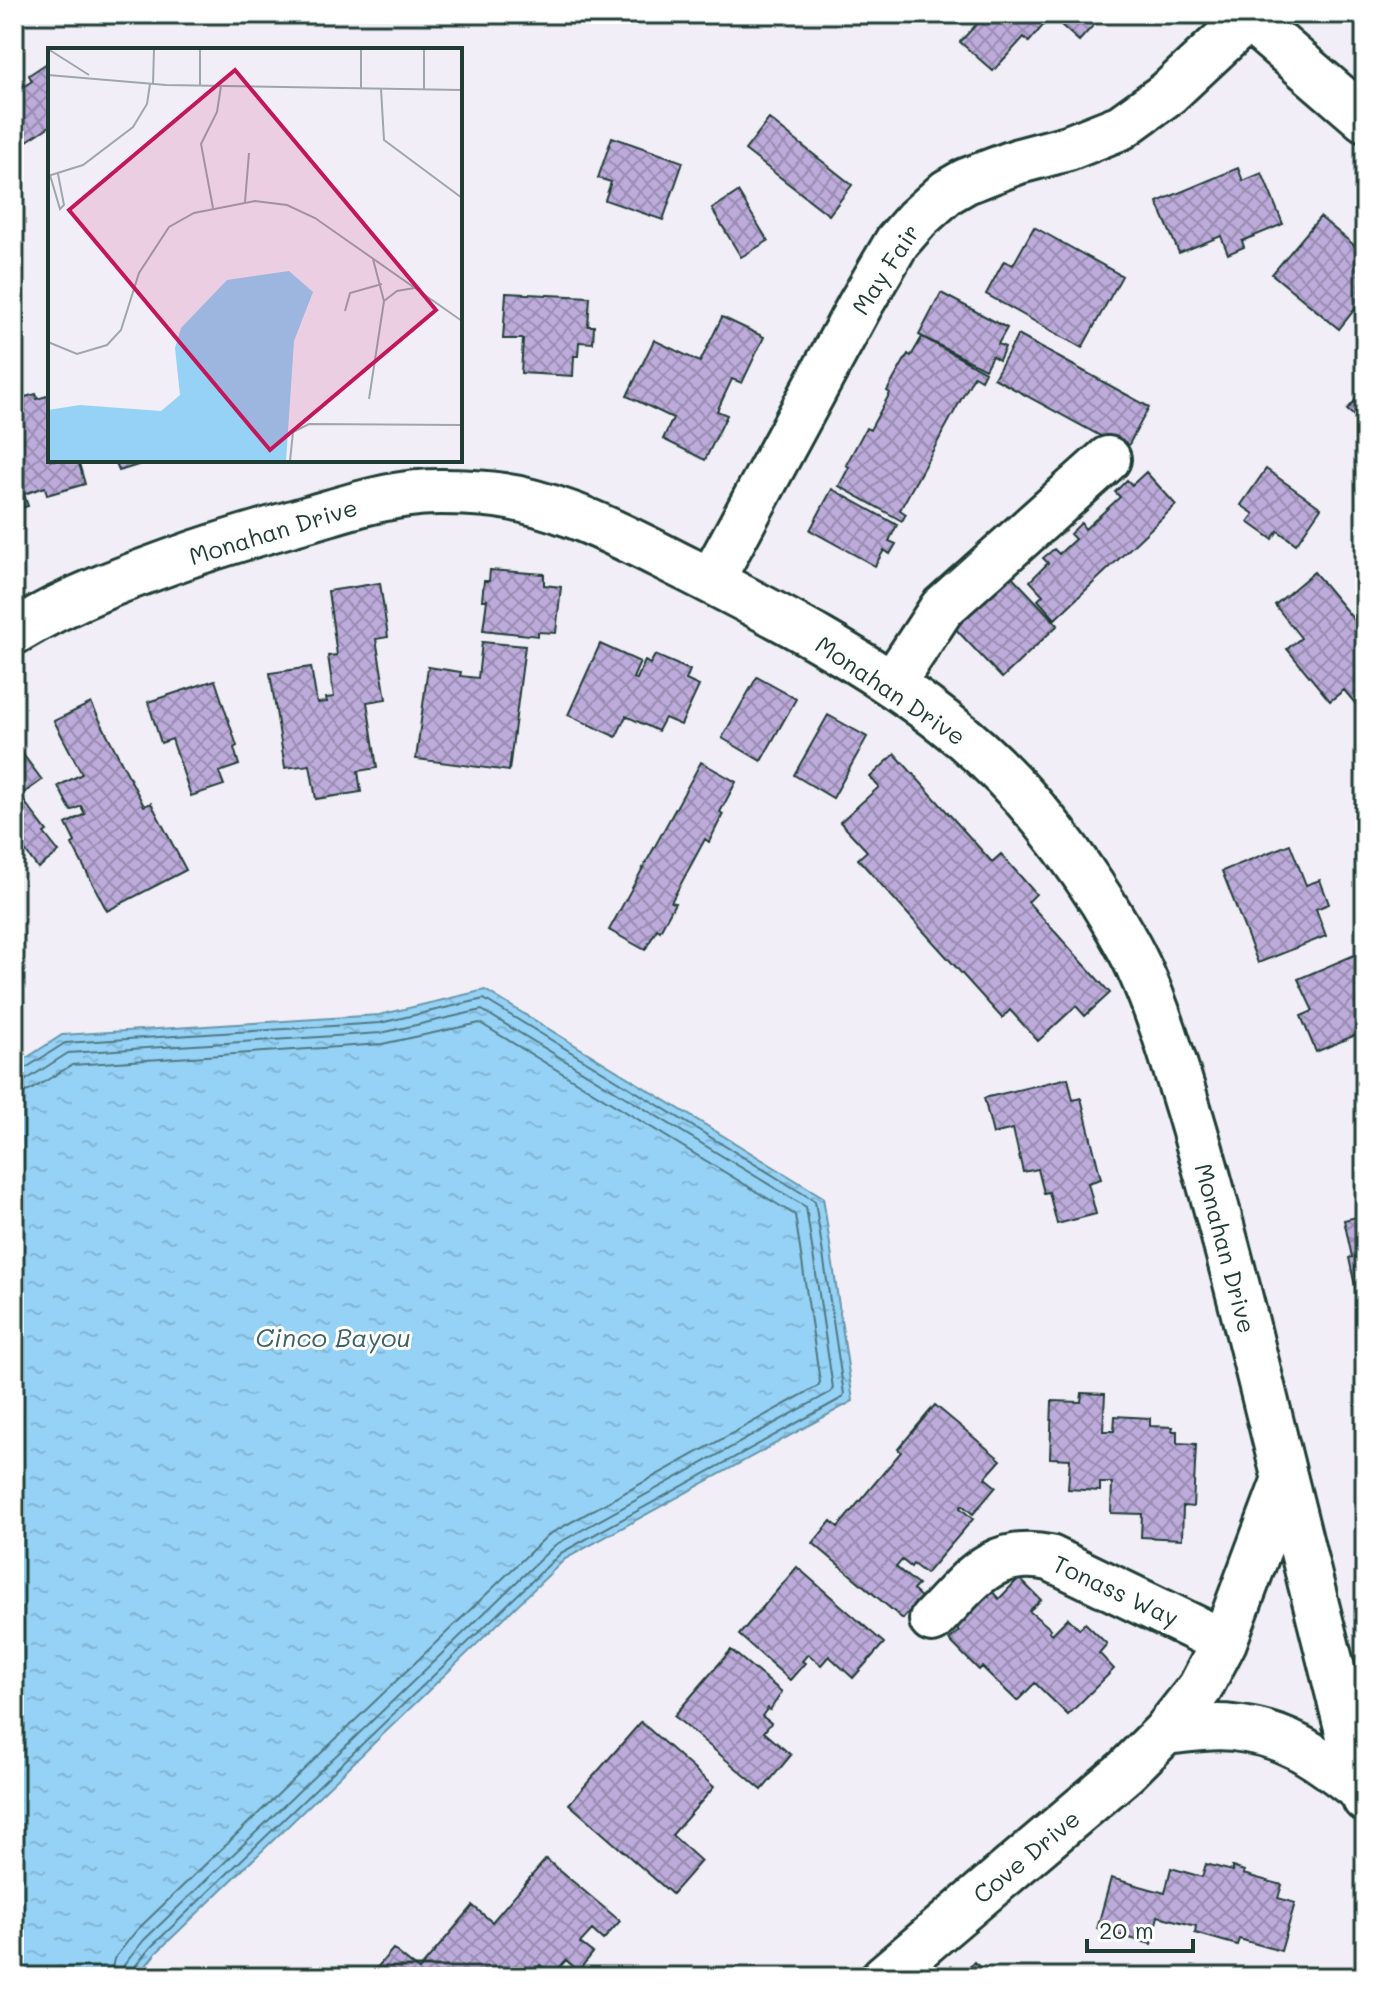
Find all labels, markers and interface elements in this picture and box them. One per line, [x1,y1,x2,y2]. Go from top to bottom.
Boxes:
inset map [48,48,462,462]
street label: May Fair [844,218,926,320]
street label: Monahan Drive [185,491,361,571]
street label: Monahan Drive [810,628,972,752]
street label: Monahan Drive [1188,1160,1264,1336]
water label: Cinco Bayou [255,1320,411,1354]
street label: Tonass Way [1048,1547,1184,1633]
street label: Cove Drive [966,1802,1086,1910]
scale bar [1087,1903,1193,1953]
text: 20 m [1099,1914,1154,1945]

